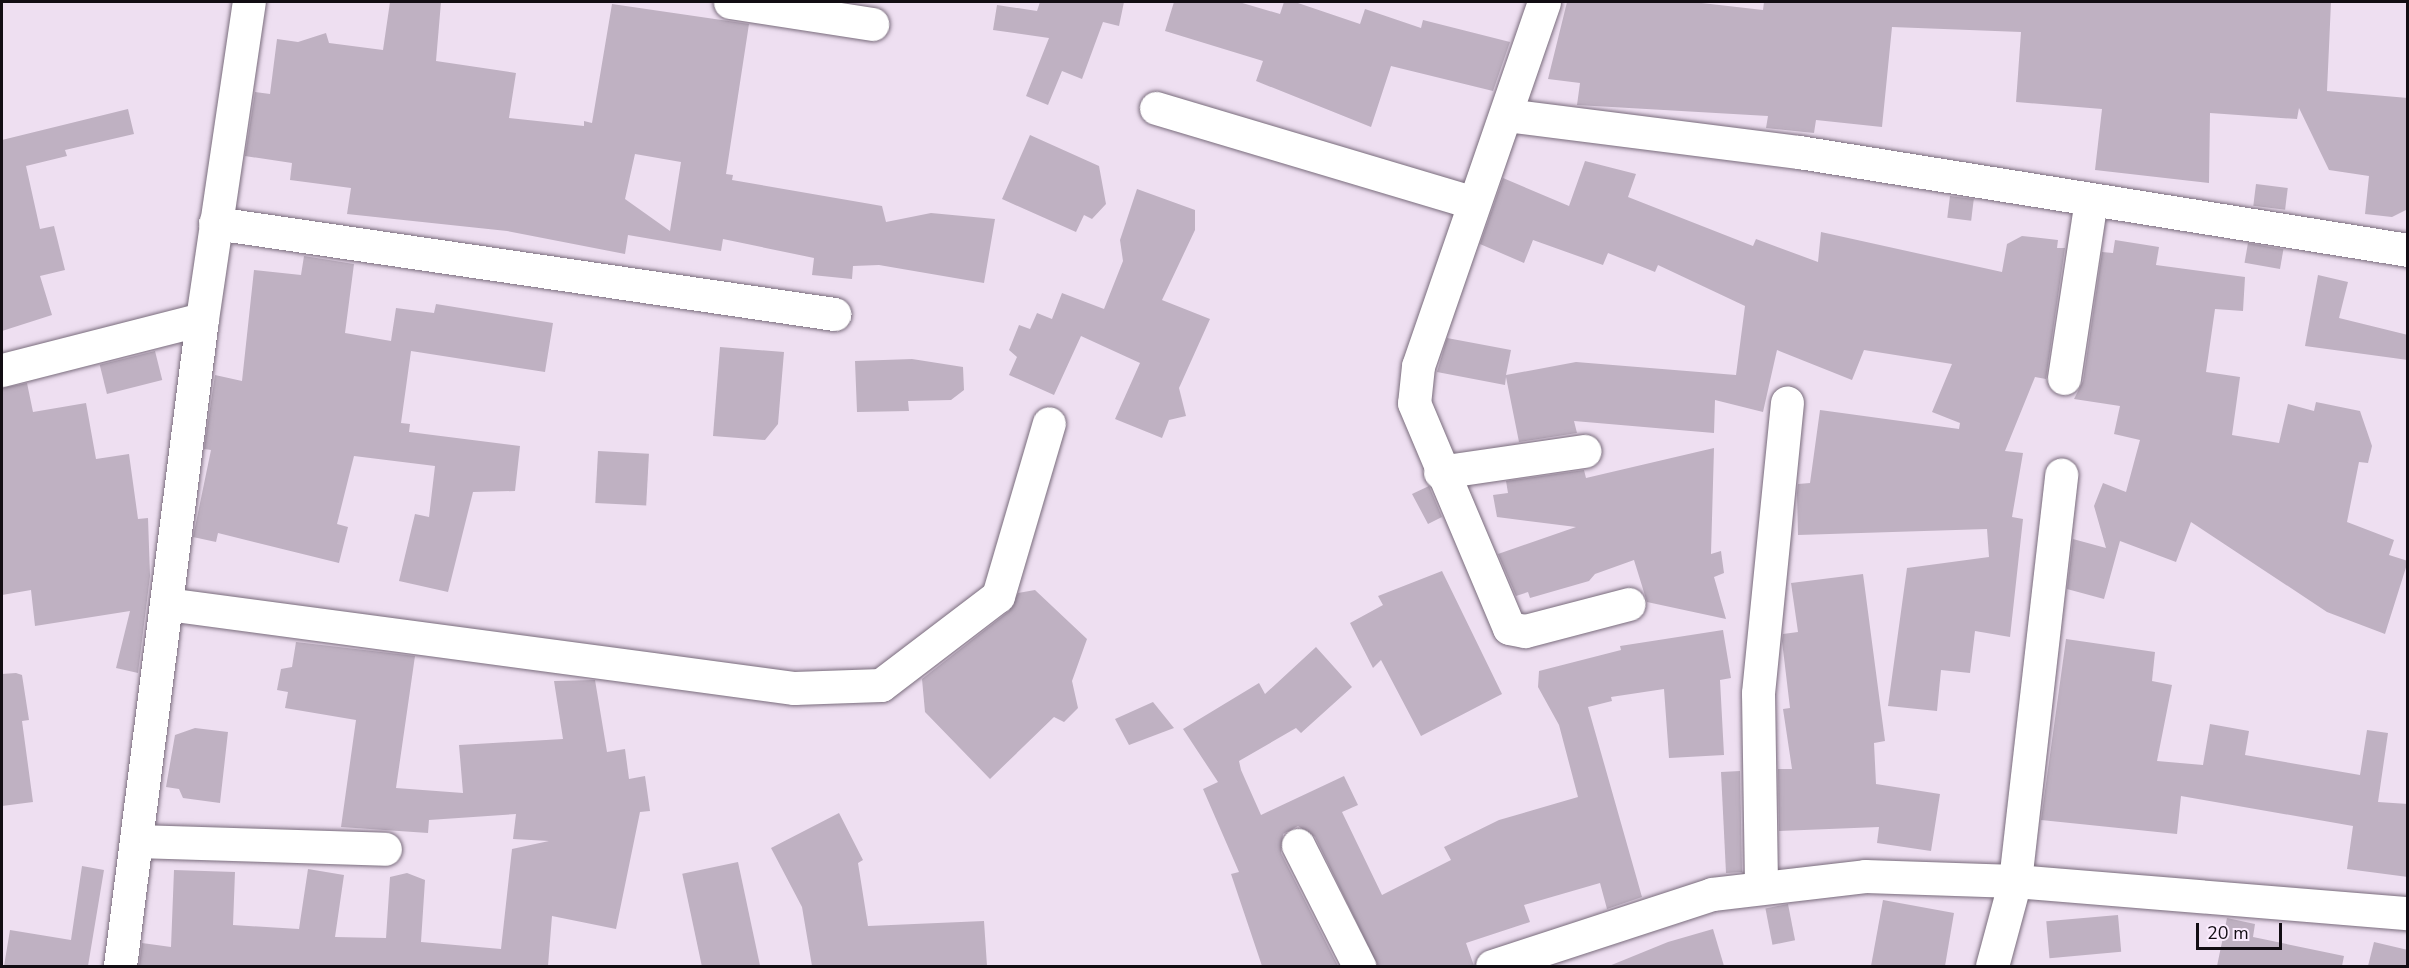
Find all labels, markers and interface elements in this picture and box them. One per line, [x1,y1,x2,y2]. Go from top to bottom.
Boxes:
scale bar [2199,911,2284,949]
text: 20 m [2207,921,2249,945]

